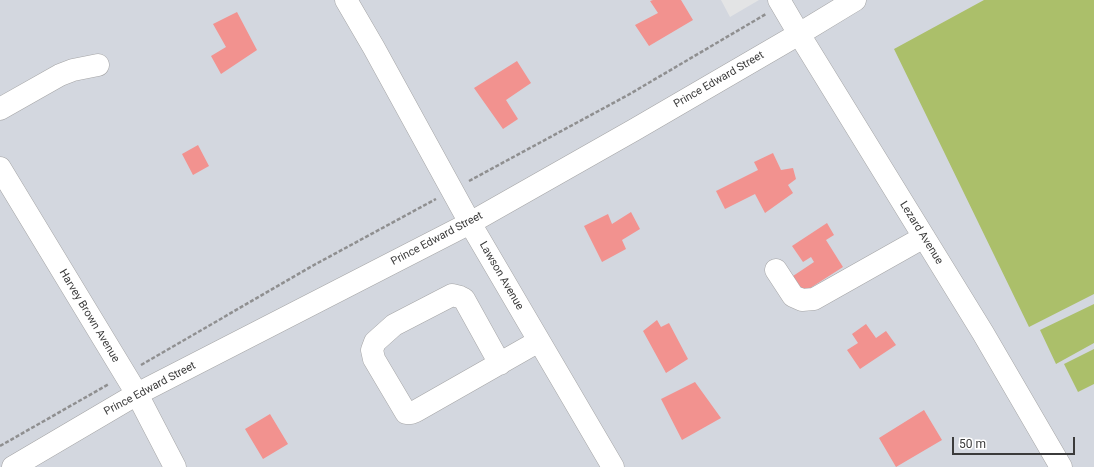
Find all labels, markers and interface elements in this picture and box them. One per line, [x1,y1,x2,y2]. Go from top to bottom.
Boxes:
street label: Prince Edward Street [672,49,766,111]
street label: Lezard Avenue [896,199,946,267]
street label: Prince Edward Street [389,209,485,269]
street label: Lawson Avenue [476,239,526,313]
street label: Harvey Brown Avenue [56,267,122,365]
street label: Prince Edward Street [102,359,198,419]
scale bar [954,429,1077,455]
text: 50 m [959,437,986,451]

